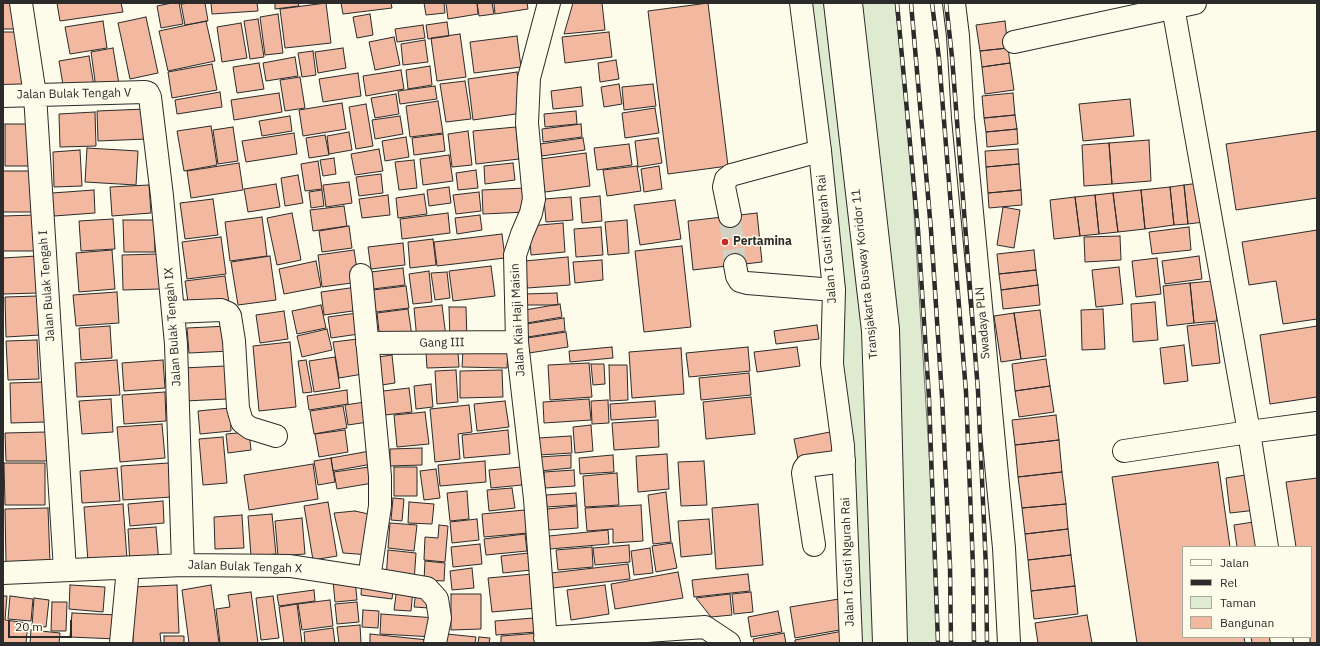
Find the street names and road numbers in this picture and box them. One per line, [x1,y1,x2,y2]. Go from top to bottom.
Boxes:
street label: Jalan Bulak Tengah V [17,86,131,102]
street label: Jalan I Gusti Ngurah Rai [814,174,840,304]
street label: Transjakarta Busway Koridor 11 [849,188,881,360]
street label: Jalan Bulak Tengah I [36,230,58,342]
street label: Jalan Kiai Haji Maisin [508,263,528,377]
street label: Jalan Bulak Tengah IX [162,267,184,387]
street label: Swadaya PLN [973,286,993,360]
street label: Gang III [419,335,465,351]
street label: Jalan I Gusti Ngurah Rai [839,497,857,627]
street label: Jalan Bulak Tengah X [188,558,302,576]

